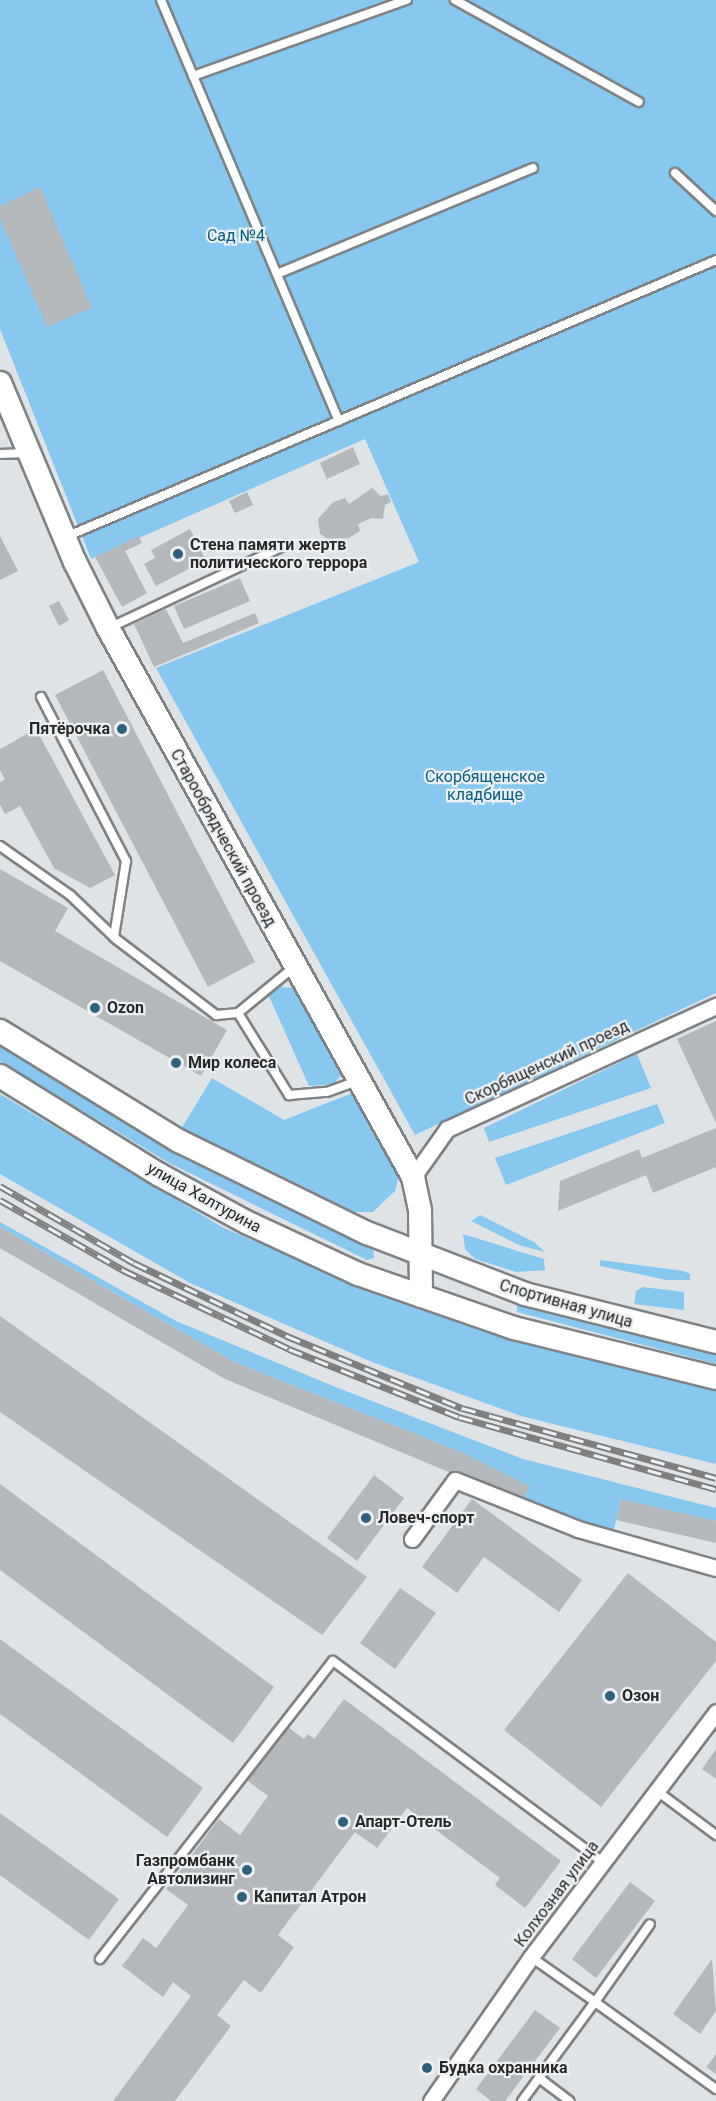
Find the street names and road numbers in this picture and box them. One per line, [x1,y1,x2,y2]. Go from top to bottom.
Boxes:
street label: Старообрядческий проезд [166,746,280,930]
street label: Скорбященский проезд [462,1017,632,1109]
street label: улица Халтурина [144,1159,264,1237]
street label: Спортивная улица [497,1276,635,1332]
street label: Колхозная улица [511,1837,603,1951]

